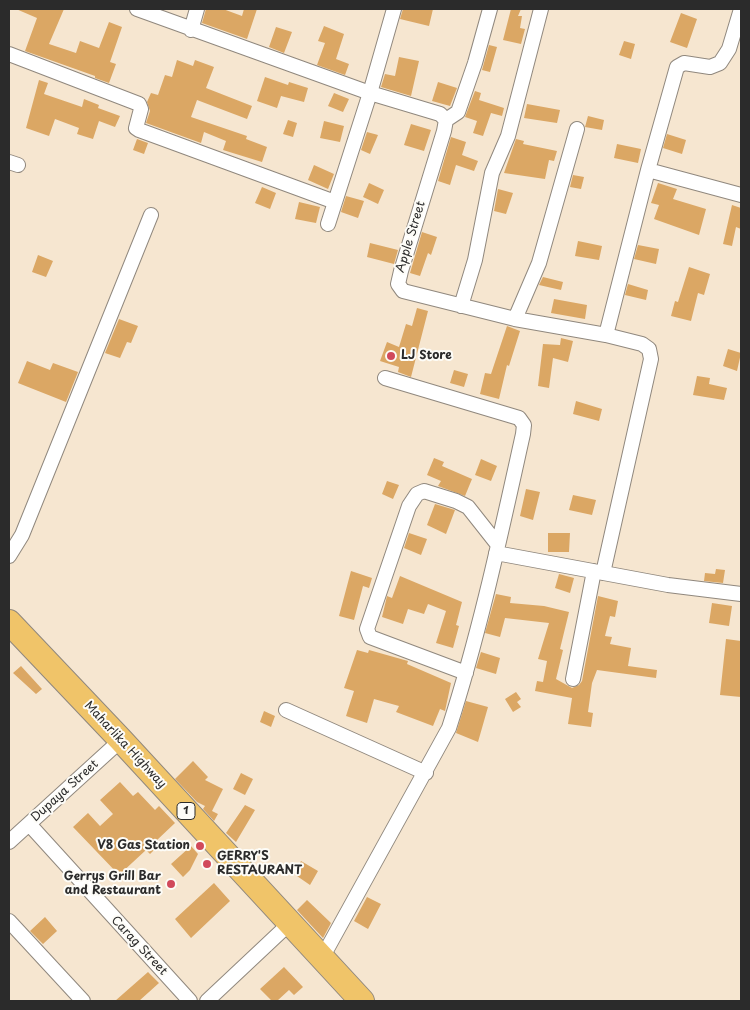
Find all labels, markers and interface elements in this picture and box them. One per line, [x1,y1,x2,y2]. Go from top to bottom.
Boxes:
street label: Apple Street [393,200,429,274]
place label: LJ Store [401,349,452,363]
marker: LJ Store [385,350,397,362]
street label: Maharlika Highway [81,699,169,791]
street label: Dupaya Street [28,757,102,825]
road number: 1 [177,802,195,819]
place label: V8 Gas Station [97,839,190,853]
marker: V8 Gas Station [194,840,206,852]
place label: GERRY'S RESTAURANT [217,850,302,878]
marker: GERRY'S RESTAURANT [201,858,213,870]
place label: Gerrys Grill Bar and Restaurant [64,870,161,898]
marker: Gerrys Grill Bar and Restaurant [165,878,177,890]
street label: Carag Street [108,913,170,979]

